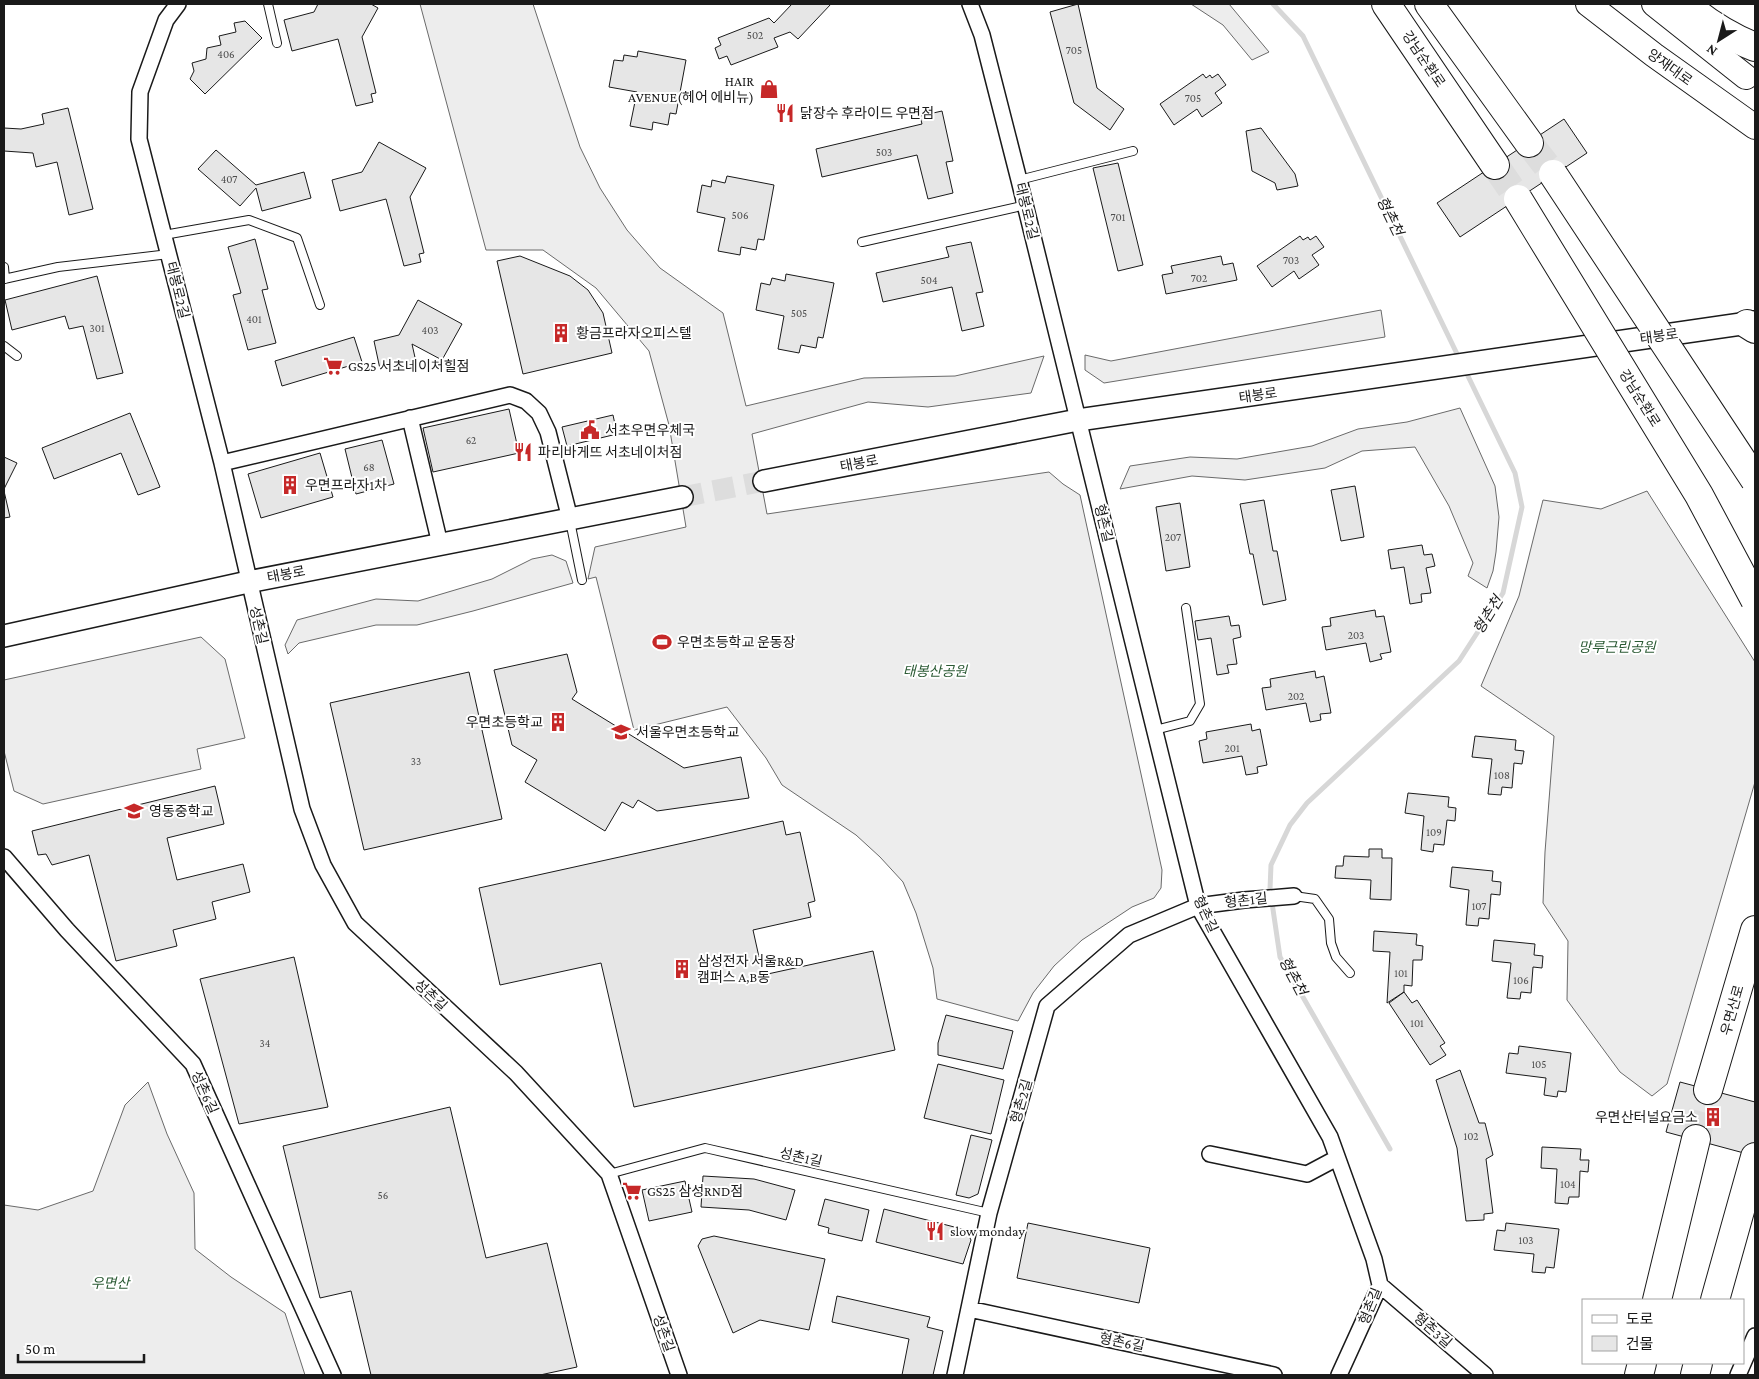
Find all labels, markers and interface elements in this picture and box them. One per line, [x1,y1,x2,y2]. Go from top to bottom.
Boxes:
north arrow [1694,15,1744,65]
street label: 강남순환로 [1399,28,1449,90]
house number: 502 [747,29,763,41]
text: N [1702,41,1720,60]
house number: 705 [1066,44,1082,56]
street label: 양재대로 [1644,45,1696,89]
house number: 406 [217,48,235,60]
place label: HAIR AVENUE(헤어 에비뉴) [628,73,754,106]
shop icon: HAIR AVENUE(헤어 에비뉴) [758,78,780,100]
house number: 705 [1185,92,1201,104]
restaurant icon: 닭장수 후라이드 우면점 [774,102,796,124]
place label: 닭장수 후라이드 우면점 [800,105,934,121]
house number: 503 [876,146,892,158]
house number: 407 [221,173,237,185]
street label: 태봉로2길 [1012,181,1042,241]
water label: 형촌천 [1374,194,1407,240]
house number: 506 [732,209,749,221]
house number: 701 [1111,211,1126,223]
house number: 703 [1283,254,1299,266]
street label: 태봉로2길 [163,260,193,320]
house number: 702 [1191,272,1207,284]
house number: 504 [920,274,938,286]
house number: 505 [791,307,807,319]
house number: 401 [246,313,262,325]
house number: 301 [89,322,105,334]
building icon: 황금프라자오피스텔 [550,322,572,344]
house number: 403 [422,324,438,336]
place label: 황금프라자오피스텔 [576,325,692,341]
street label: 태봉로 [1639,325,1679,347]
supermarket icon: GS25 서초네이처힐점 [322,355,344,377]
place label: GS25 서초네이처힐점 [348,358,469,374]
street label: 강남순환로 [1616,366,1664,430]
street label: 태봉로 [1238,384,1278,406]
public building icon: 서초우면우체국 [579,419,601,441]
place label: 서초우면우체국 [605,422,695,438]
house number: 62 [466,434,476,446]
restaurant icon: 파리바게뜨 서초네이처점 [512,441,534,463]
place label: 파리바게뜨 서초네이처점 [538,444,682,460]
street label: 태봉로 [839,451,880,475]
house number: 68 [363,461,375,473]
building icon: 우면프라자1차 [279,474,301,496]
place label: 우면프라자1차 [305,477,387,493]
street label: 형촌길 [1092,502,1116,544]
house number: 207 [1165,531,1181,543]
street label: 태봉로 [266,562,307,586]
water label: 형촌천 [1470,591,1507,637]
street label: 성촌길 [247,604,271,646]
house number: 203 [1348,629,1364,641]
sports icon: 우면초등학교 운동장 [651,631,673,653]
place label: 우면초등학교 운동장 [677,634,796,650]
park label: 망루근린공원 [1578,639,1657,655]
park label: 태봉산공원 [903,663,968,679]
house number: 202 [1288,690,1304,702]
building icon: 우면초등학교 [547,711,569,733]
place label: 우면초등학교 [466,714,543,730]
school or university icon: 서울우면초등학교 [610,721,632,743]
place label: 서울우면초등학교 [636,724,739,740]
house number: 201 [1224,742,1240,754]
house number: 33 [411,755,421,767]
house number: 108 [1494,769,1510,781]
school or university icon: 영동중학교 [123,800,145,822]
place label: 영동중학교 [149,803,214,819]
house number: 109 [1426,826,1442,838]
street label: 형촌1길 [1224,890,1268,910]
street label: 형촌길 [1191,893,1221,935]
house number: 107 [1472,900,1486,912]
place label: 삼성전자 서울R&D 캠퍼스 A,B동 [697,953,804,985]
water label: 형촌천 [1276,954,1311,1000]
building icon: 삼성전자 서울R&D 캠퍼스 A,B동 [671,958,693,980]
house number: 101 [1394,967,1408,979]
house number: 106 [1513,974,1529,986]
street label: 성촌길 [411,976,451,1014]
street label: 우면산로 [1717,983,1747,1037]
house number: 101 [1410,1017,1424,1029]
house number: 34 [260,1037,271,1049]
house number: 105 [1531,1058,1547,1070]
street label: 성촌6길 [188,1068,222,1116]
street label: 형촌2길 [1007,1077,1035,1125]
building icon: 우면산터널요금소 [1702,1106,1724,1128]
place label: 우면산터널요금소 [1595,1109,1698,1125]
house number: 102 [1463,1130,1479,1142]
street label: 성촌1길 [778,1144,824,1170]
house number: 104 [1560,1178,1576,1190]
supermarket icon: GS25 삼성RND점 [621,1180,643,1202]
place label: GS25 삼성RND점 [647,1183,743,1199]
house number: 56 [378,1189,388,1201]
restaurant icon: slow monday [924,1220,946,1242]
place label: slow monday [950,1223,1026,1239]
house number: 103 [1519,1234,1534,1246]
park label: 우면산 [91,1275,131,1291]
street label: 형촌길 [1355,1285,1385,1327]
legend [1582,1299,1744,1364]
street label: 형촌3길 [1411,1309,1455,1351]
text: 도로 [1626,1311,1654,1327]
street label: 성촌길 [650,1312,678,1354]
street label: 형촌6길 [1098,1329,1146,1355]
scale bar [18,1332,144,1364]
text: 건물 [1626,1336,1654,1352]
text: 50 m [25,1341,55,1357]

